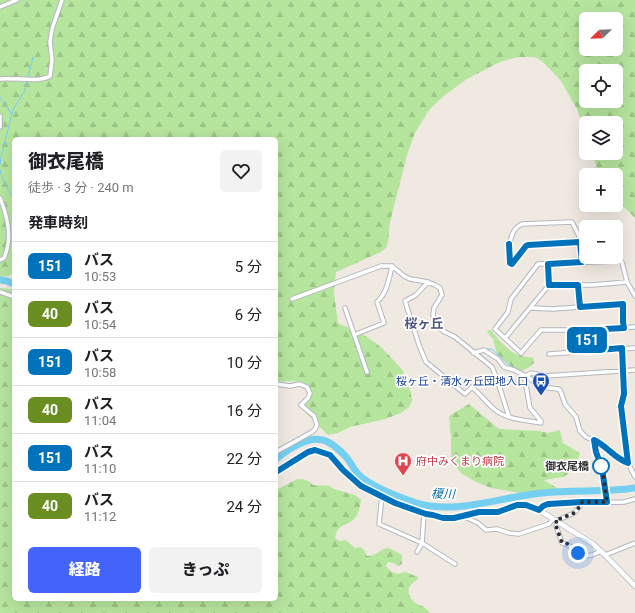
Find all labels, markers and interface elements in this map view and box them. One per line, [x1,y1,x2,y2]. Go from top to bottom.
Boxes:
north arrow [579,12,623,56]
map controls [579,12,623,264]
button: locate [579,64,623,108]
button: layers [579,116,623,160]
text: 御衣尾橋 [28,150,104,173]
button: heart [220,150,262,192]
button: + [579,168,623,212]
text: 徒歩 · 3 分 · 240 m [28,180,134,195]
text: 発車時刻 [28,214,88,232]
button: − [579,220,623,264]
text: バス [84,251,114,269]
text: 151 [38,258,62,274]
text: 5 分 [235,258,262,276]
text: 10:53 [84,269,116,284]
text: バス [84,299,114,317]
text: 40 [42,306,58,322]
text: 6 分 [235,306,262,324]
district label: 桜ヶ丘 [404,316,444,331]
text: 10:54 [84,317,116,332]
line badge: 151 [564,327,610,353]
text: 151 [575,332,599,348]
text: バス [84,347,114,365]
text: 151 [38,354,62,370]
text: 10 分 [226,354,262,372]
text: 10:58 [84,365,116,380]
bus stop icon: 桜ヶ丘・清水ヶ丘団地入口 [531,371,551,396]
place label: 桜ヶ丘・清水ヶ丘団地入口 [396,375,528,388]
text: バス [84,395,114,413]
text: 40 [42,402,58,418]
text: 16 分 [226,402,262,420]
text: 11:04 [84,413,116,428]
text: バス [84,443,114,461]
text: 151 [38,450,62,466]
text: 22 分 [226,450,262,468]
hospital icon: 府中みくまり病院 [393,451,413,476]
place label: 府中みくまり病院 [416,455,504,468]
marker: 御衣尾橋 [592,457,610,475]
place label: 御衣尾橋 [545,460,589,473]
text: 11:10 [84,461,116,476]
water label: 榎川 [431,487,457,501]
text: バス [84,491,114,509]
text: 40 [42,498,58,514]
text: 24 分 [226,498,262,516]
text: 11:12 [84,509,116,524]
your location [568,543,588,563]
button: 経路 [28,547,141,593]
button: きっぷ [149,547,262,593]

